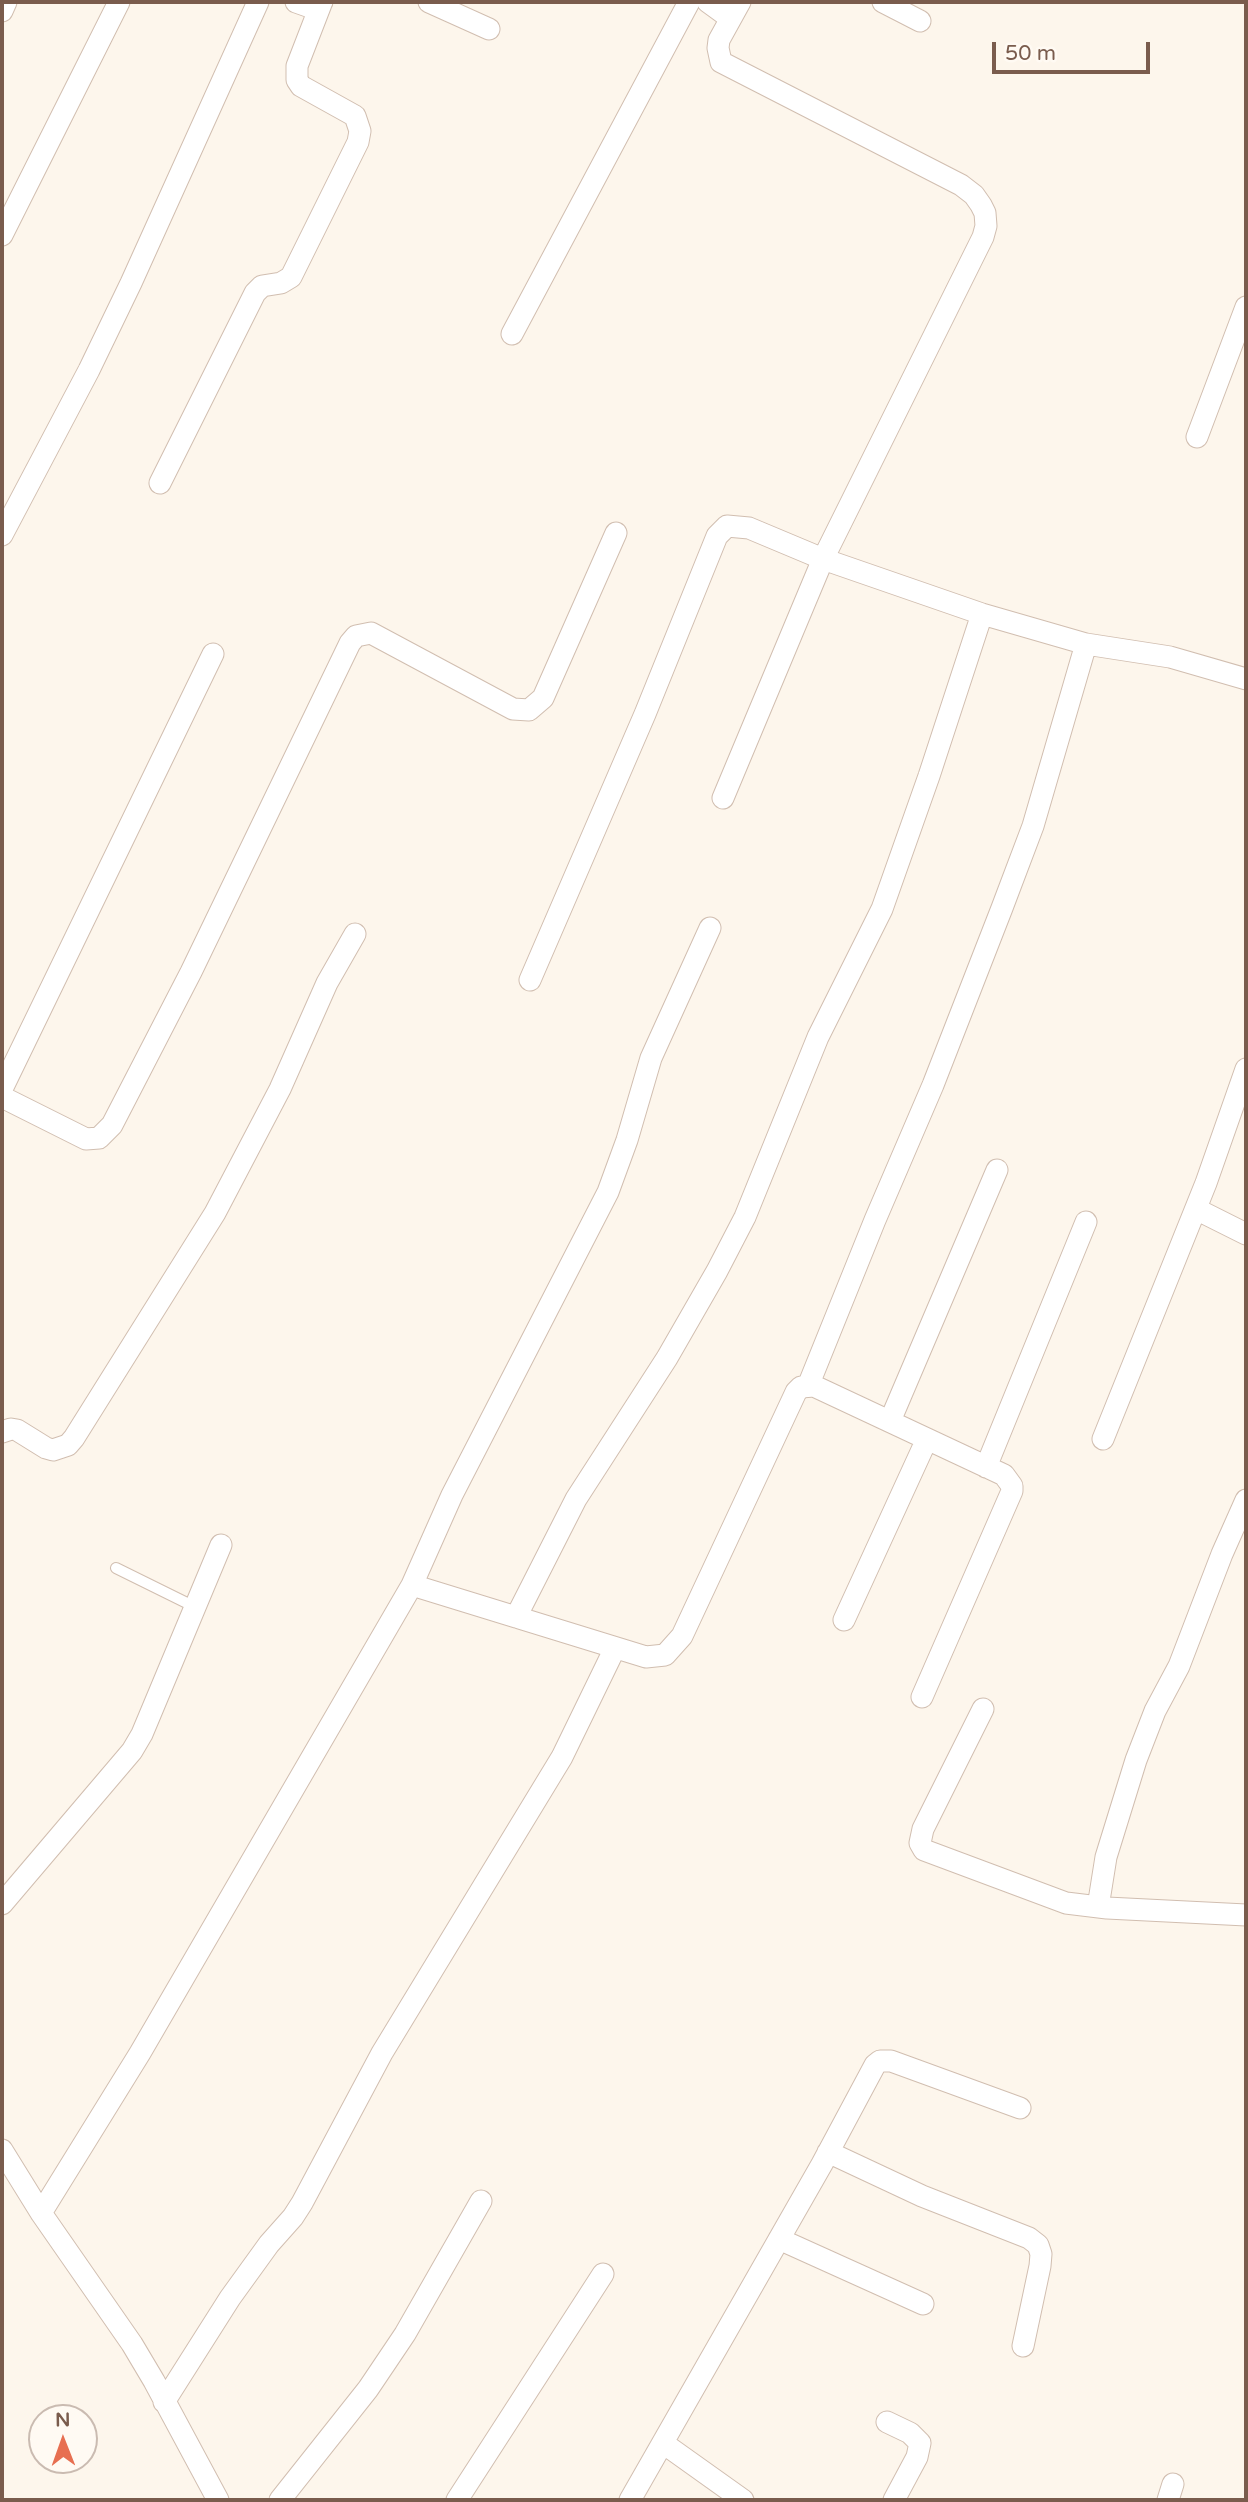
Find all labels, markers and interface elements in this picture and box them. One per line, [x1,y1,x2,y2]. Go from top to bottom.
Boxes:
scale bar [996,28,1154,72]
text: 50 m [1005,41,1056,66]
north arrow [28,2404,98,2474]
text: N [55,2409,70,2431]

